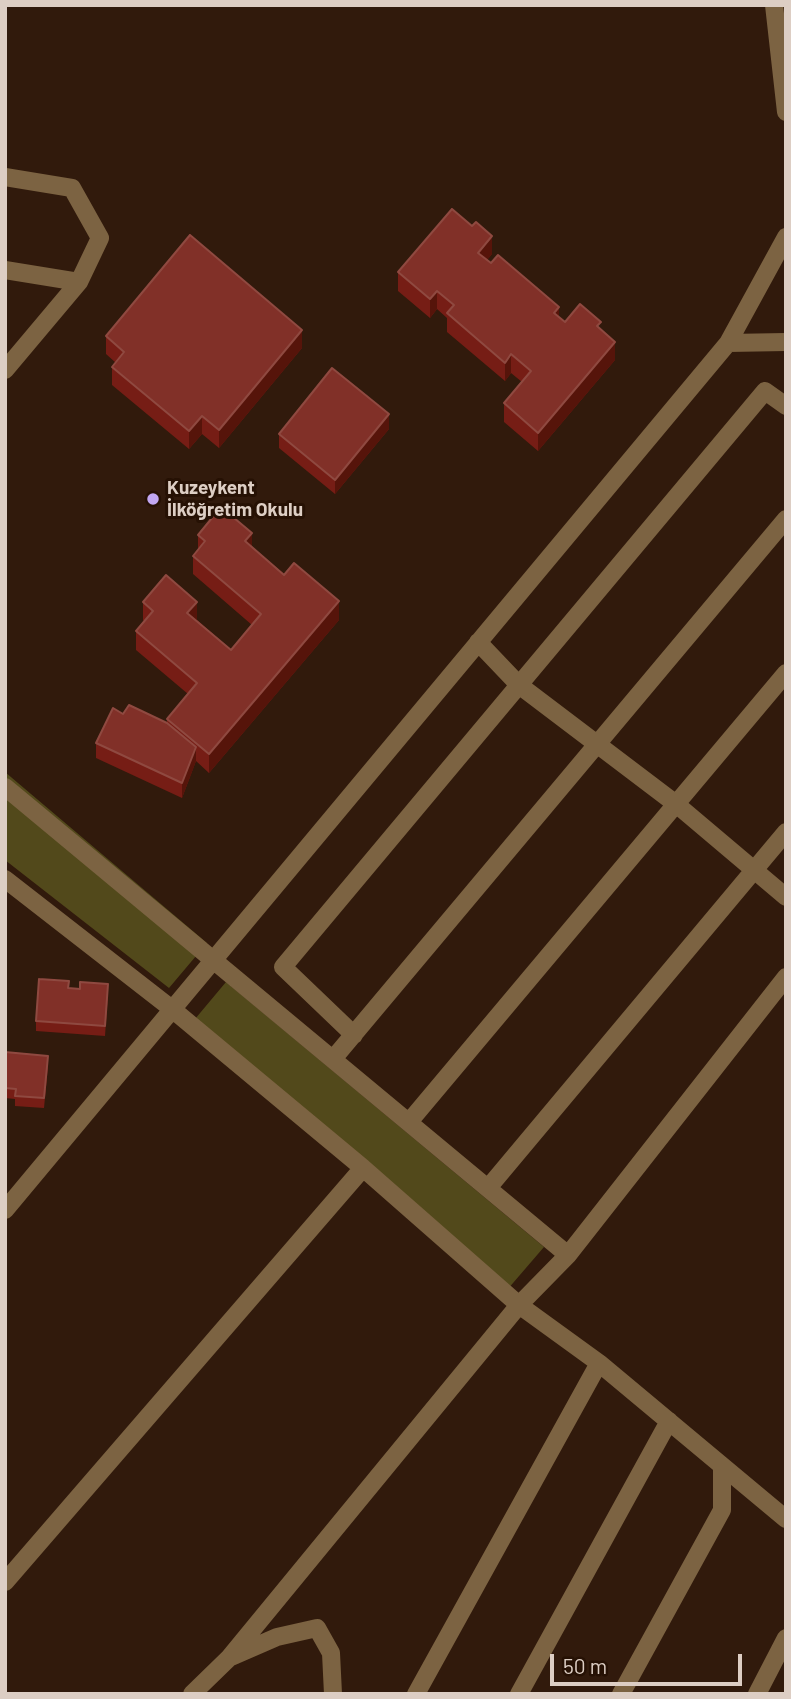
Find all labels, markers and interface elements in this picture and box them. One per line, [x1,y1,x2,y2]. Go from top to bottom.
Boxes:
place label: Kuzeykent İlköğretim Okulu [167,477,303,521]
marker: Kuzeykent İlköğretim Okulu [145,491,161,507]
scale bar [553,1640,746,1684]
text: 50 m [563,1653,607,1678]

